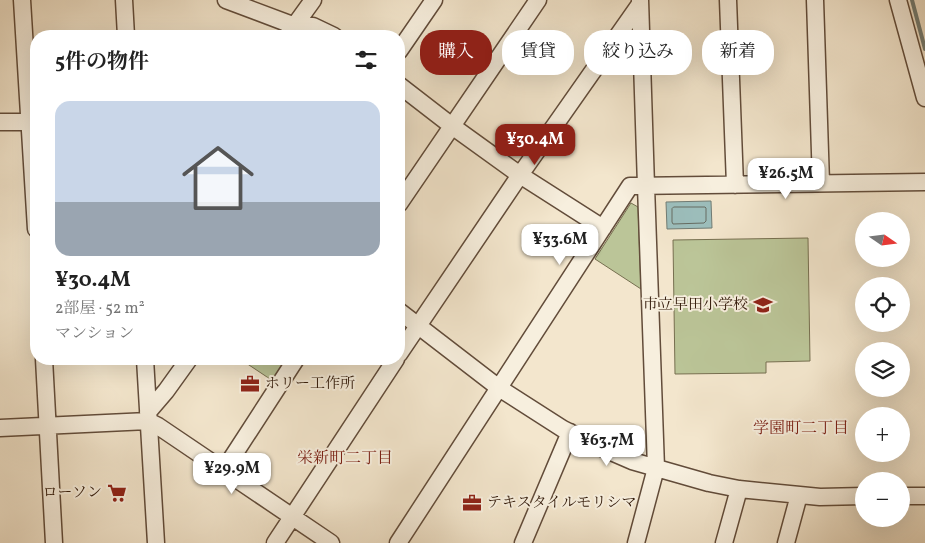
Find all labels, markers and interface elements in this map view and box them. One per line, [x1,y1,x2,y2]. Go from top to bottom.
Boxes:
chip: 購入 [420,30,492,75]
chip: 賃貸 [502,30,574,75]
chip: 絞り込み [584,30,692,75]
chip: 新着 [702,30,774,75]
icon: filters [352,46,380,74]
text: 5件の物件 [55,48,149,77]
pin: ¥30.4M [494,124,576,166]
text: ¥30.4M [506,129,564,151]
icon: home [173,133,263,223]
pin: ¥26.5M [745,158,827,200]
text: ¥26.5M [759,163,813,185]
north arrow [855,212,910,268]
map controls [855,212,910,527]
pin: ¥33.6M [519,224,601,266]
text: ¥33.6M [532,229,588,251]
text: ¥30.4M [55,266,131,295]
button: locate [855,277,910,332]
school or university icon: 市立早田小学校 [752,294,774,316]
place label: 市立早田小学校 [643,295,748,316]
text: 2部屋 · 52 m² [55,298,145,320]
text: マンション [55,323,134,345]
button: layers [855,342,910,397]
office icon: ホリー工作所 [239,373,261,395]
place label: ホリー工作所 [265,374,355,395]
button: + [855,407,910,462]
district label: 学園町二丁目 [753,418,849,440]
pin: ¥63.7M [566,424,648,467]
text: ¥63.7M [580,430,634,452]
district label: 栄新町二丁目 [297,448,393,470]
pin: ¥29.9M [191,452,273,495]
text: ¥29.9M [204,458,260,480]
button: − [855,472,910,527]
supermarket icon: ローソン [106,482,128,504]
place label: ローソン [43,483,102,504]
office icon: テキスタイルモリシマ [461,492,483,514]
place label: テキスタイルモリシマ [487,493,636,514]

